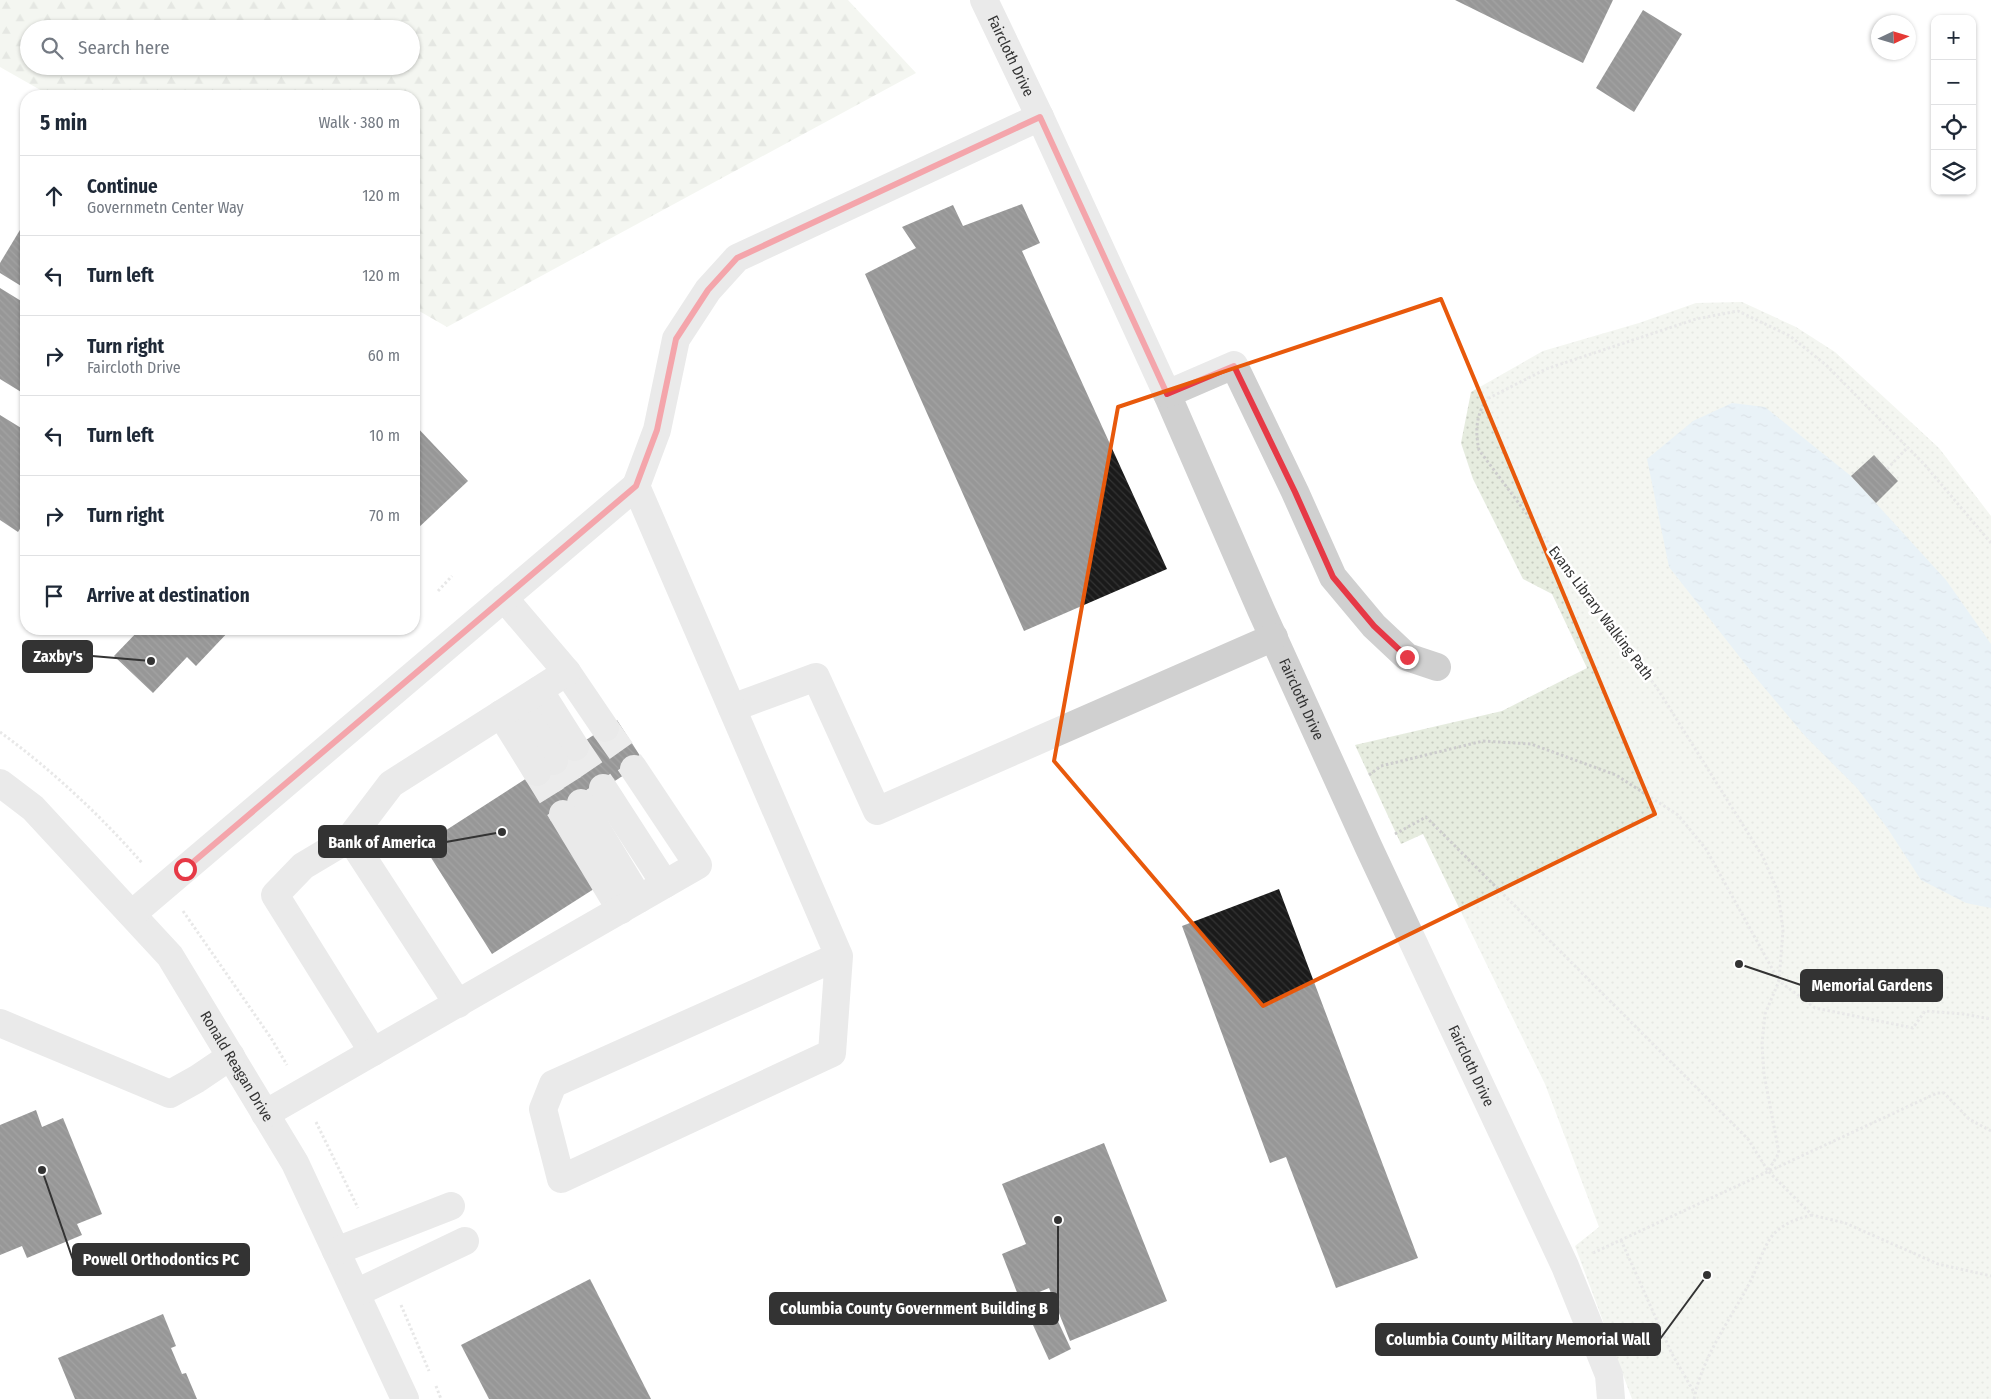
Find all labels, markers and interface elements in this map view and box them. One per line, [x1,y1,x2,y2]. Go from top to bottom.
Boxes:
street label: Faircloth Drive [984,12,1038,99]
north arrow [1871,15,1916,60]
map controls [1931,15,1976,195]
button: + [1931,15,1976,60]
search box [20,20,420,75]
icon: search [38,34,66,62]
text: Search here [78,36,170,59]
button: − [1931,60,1976,105]
button: locate [1931,105,1976,150]
text: 5 min [40,110,87,136]
text: Walk · 380 m [319,113,400,132]
button: layers [1931,150,1976,195]
text: Continue [87,175,158,198]
icon: ahead [40,182,68,210]
text: 120 m [362,186,400,205]
text: Governmetn Center Way [87,198,244,217]
icon: left [40,262,68,290]
text: Turn left [87,264,154,287]
text: 120 m [362,266,400,285]
text: Turn right [87,335,164,358]
icon: right [40,342,68,370]
text: 60 m [368,346,400,365]
text: Faircloth Drive [87,358,181,377]
icon: left [40,422,68,450]
text: Turn left [87,424,154,447]
text: 10 m [369,426,400,445]
icon: right [40,502,68,530]
text: Turn right [87,504,164,527]
text: 70 m [369,506,400,525]
street label: Evans Library Walking Path [1545,543,1657,683]
icon: arrive [40,582,68,610]
text: Arrive at destination [87,584,250,607]
callout: Zaxby's [23,641,92,672]
route end [1396,646,1419,669]
text: Zaxby's [33,647,83,666]
street label: Faircloth Drive [1275,655,1328,743]
callout: Bank of America [319,826,446,857]
text: Bank of America [328,833,436,852]
route start [174,858,197,881]
callout: Memorial Gardens [1801,970,1942,1001]
text: Memorial Gardens [1812,976,1932,995]
street label: Ronald Reagan Drive [196,1008,277,1125]
street label: Faircloth Drive [1444,1022,1498,1110]
callout: Powell Orthodontics PC [73,1244,249,1275]
text: Powell Orthodontics PC [83,1250,240,1269]
callout: Columbia County Government Building B [770,1293,1058,1324]
text: Columbia County Government Building B [780,1299,1048,1318]
callout: Columbia County Military Memorial Wall [1376,1324,1660,1355]
text: Columbia County Military Memorial Wall [1386,1330,1651,1349]

